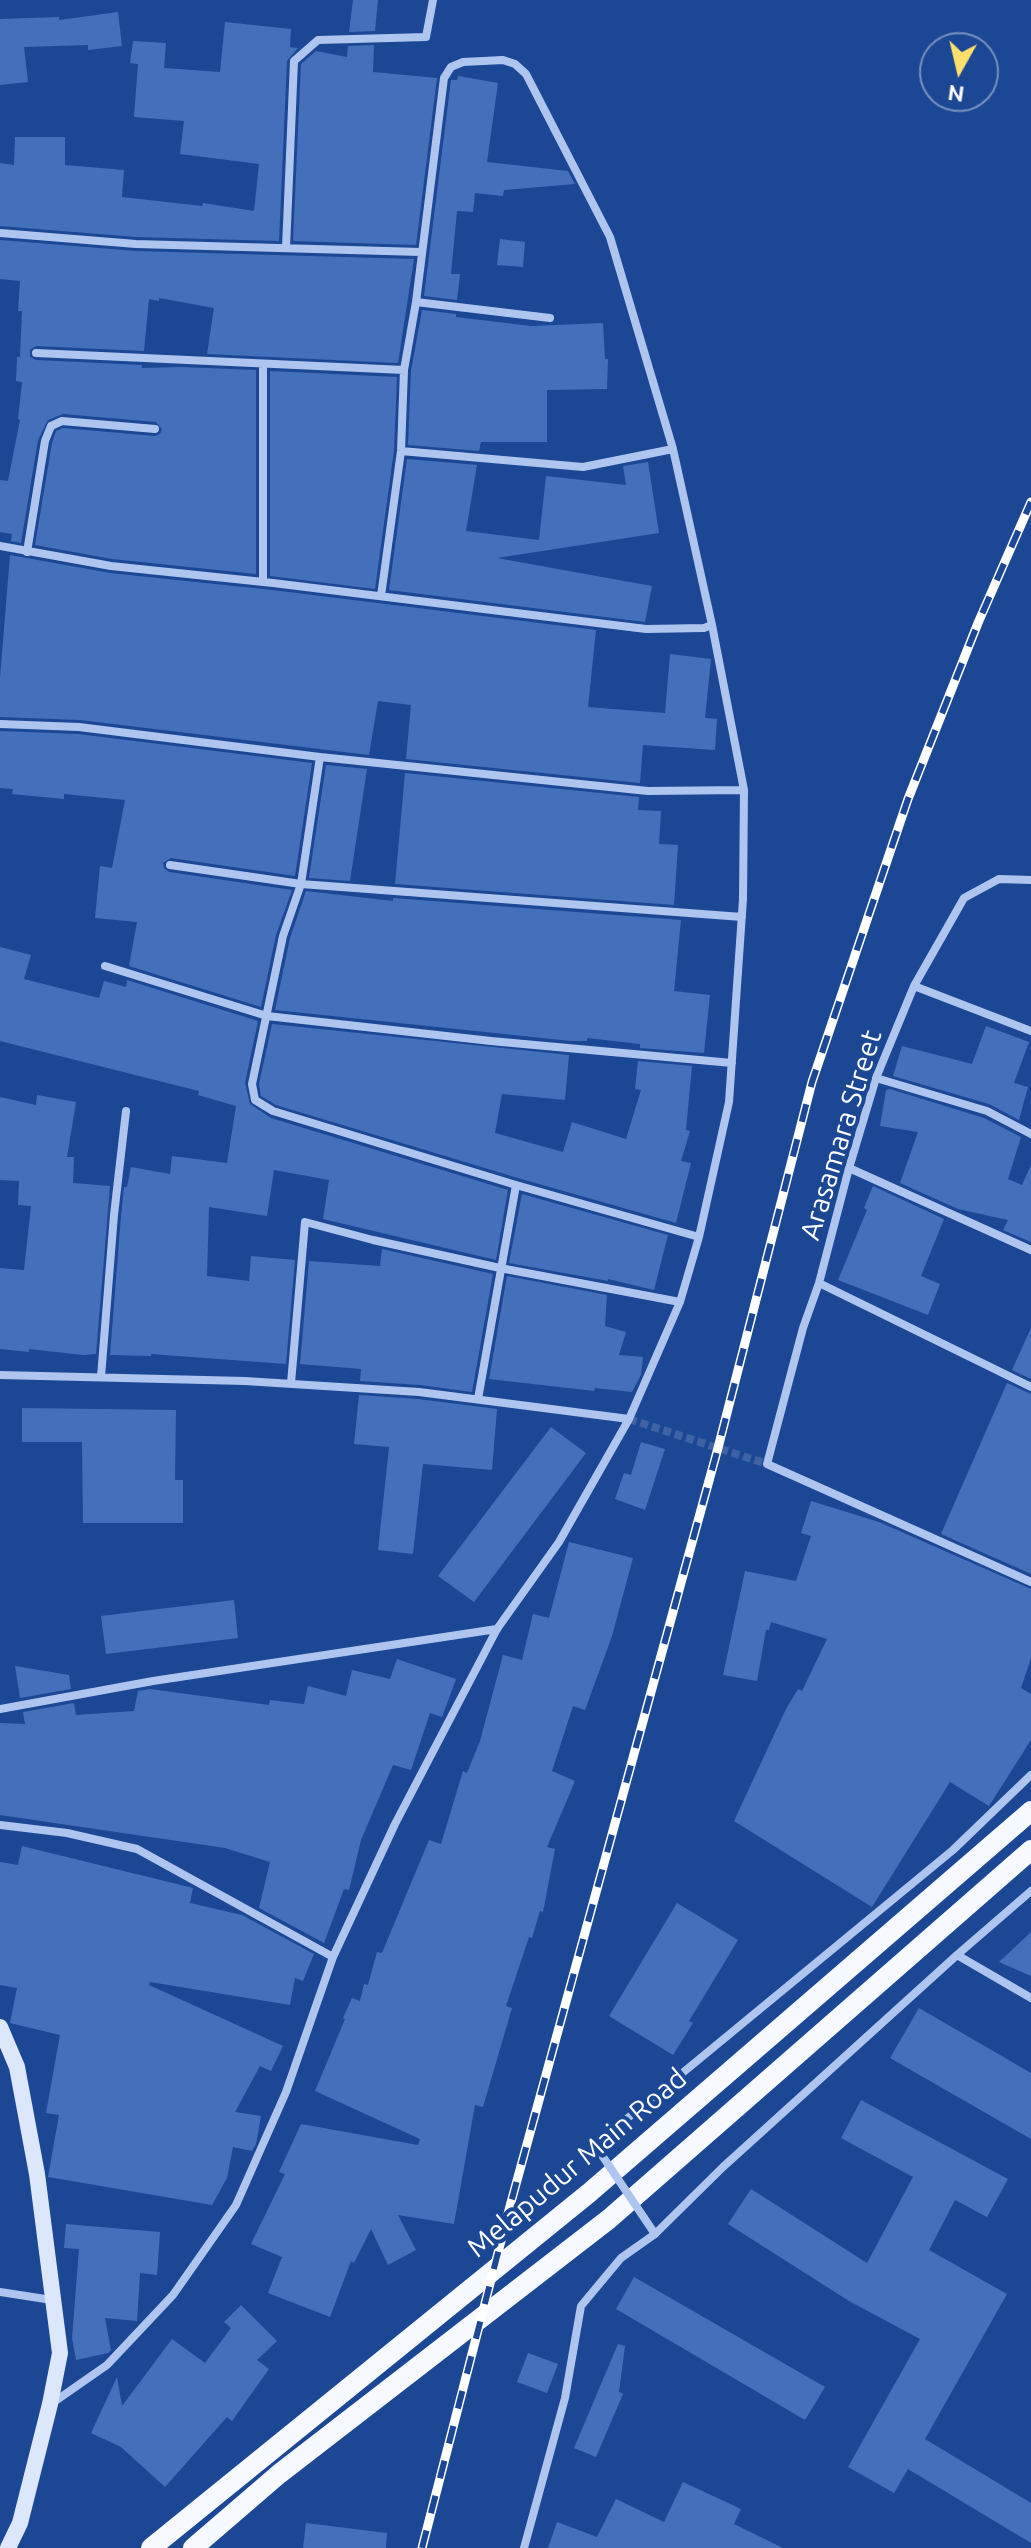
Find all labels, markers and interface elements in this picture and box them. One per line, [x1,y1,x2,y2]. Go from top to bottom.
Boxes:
north arrow [919,32,999,112]
text: N [946,81,966,108]
street label: Arasamara Street [793,1026,889,1244]
street label: Melapudur Main Road [461,2061,693,2265]

